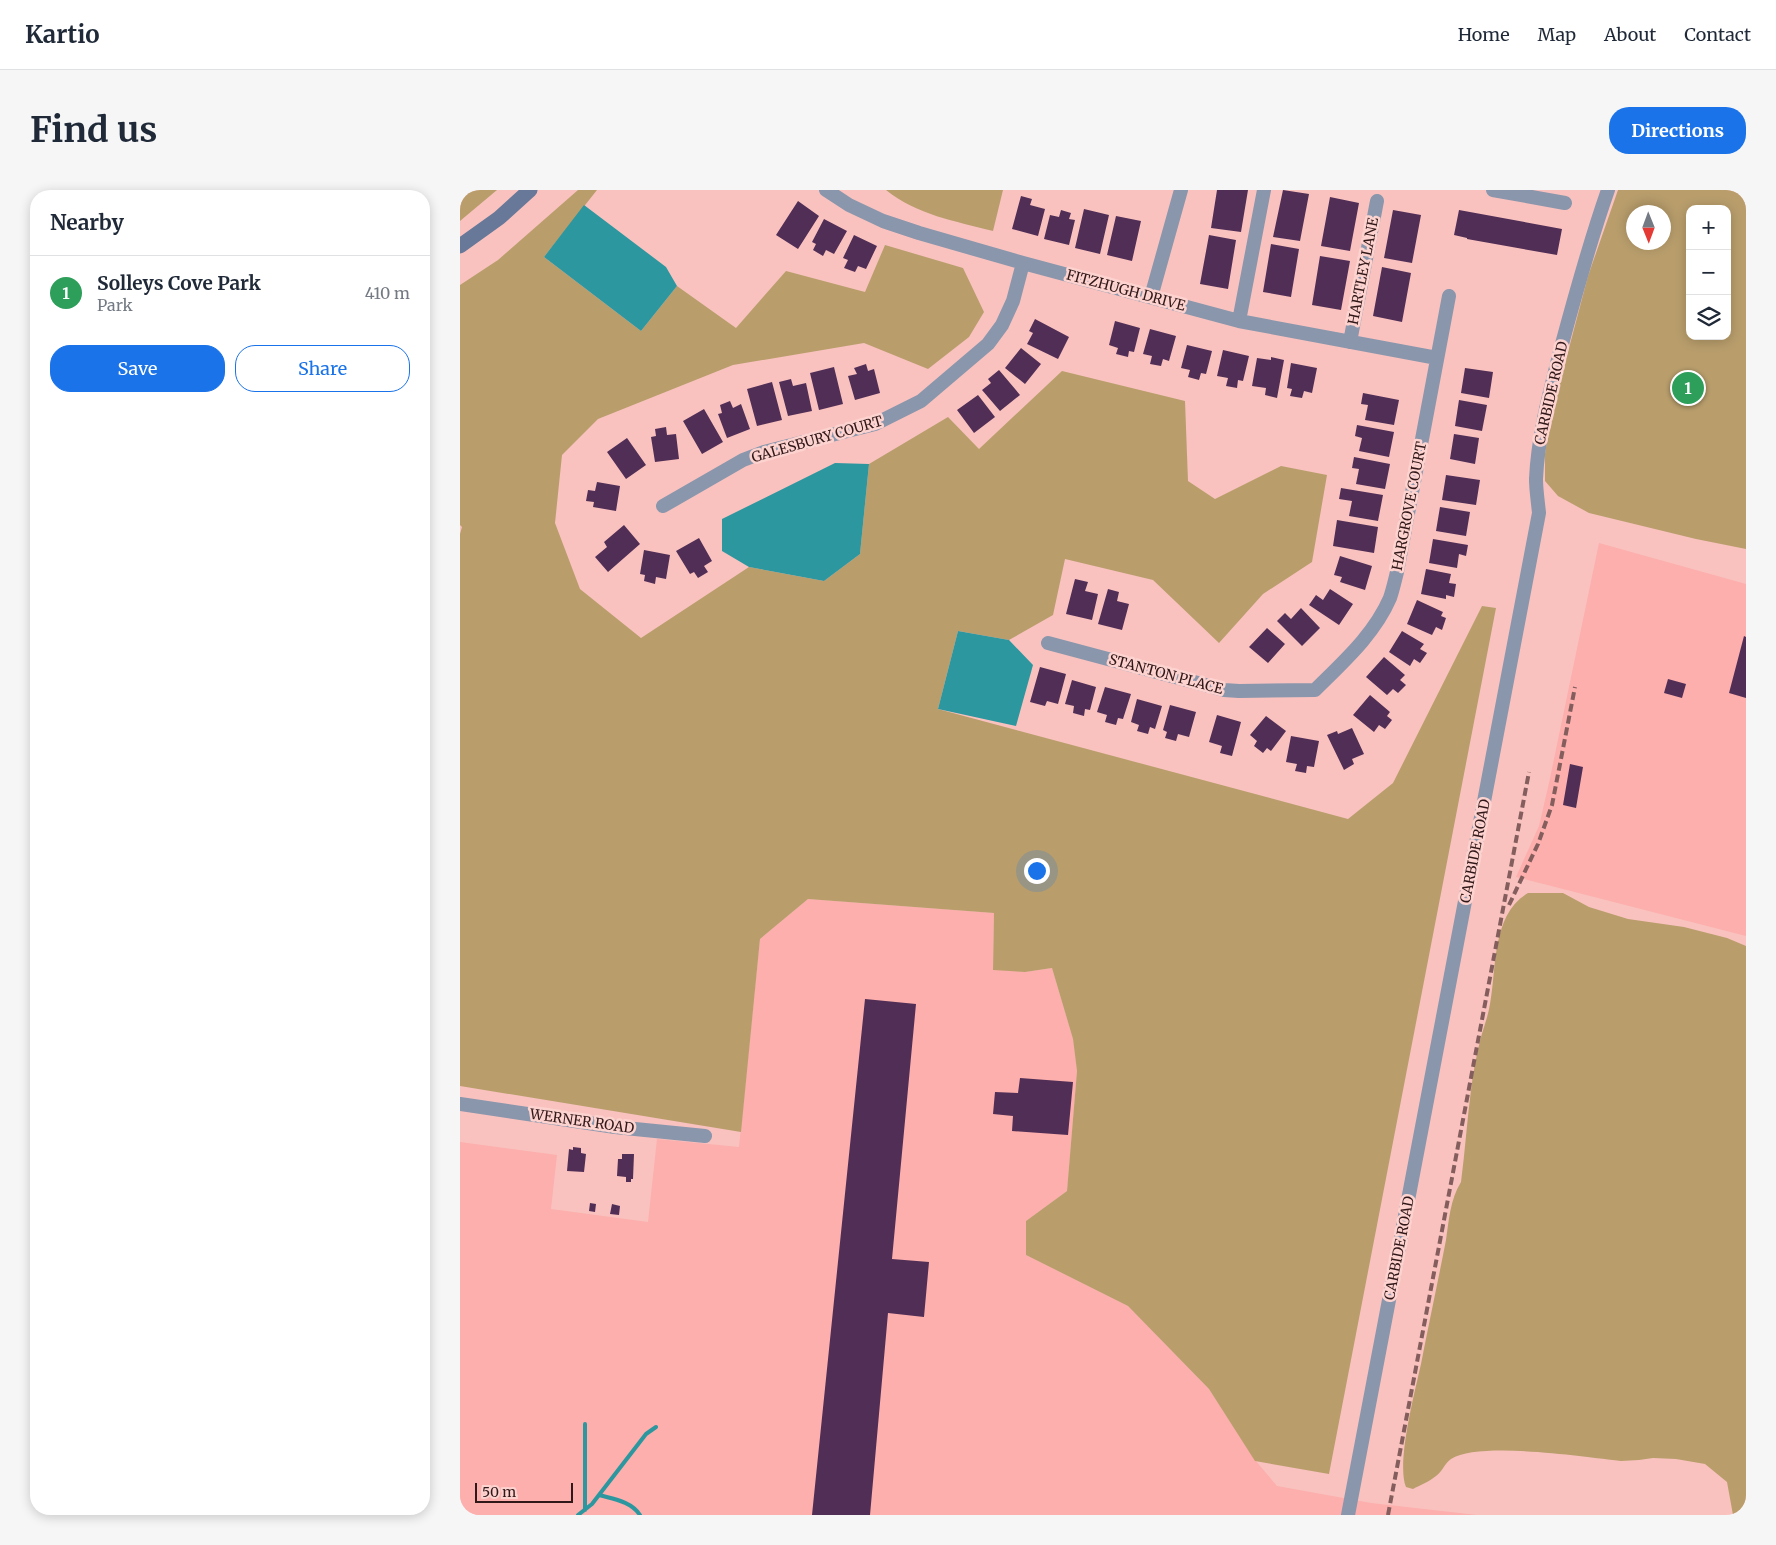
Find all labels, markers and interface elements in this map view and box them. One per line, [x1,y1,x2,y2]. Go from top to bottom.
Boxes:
text: Kartio [25,19,100,50]
text: Home [1458,23,1510,46]
text: Map [1538,23,1576,46]
text: About [1604,23,1656,46]
text: Contact [1684,23,1751,46]
button: Directions [1609,107,1746,154]
text: Find us [30,108,157,152]
north arrow [1626,205,1671,250]
map controls [1686,205,1731,340]
button: + [1686,205,1731,250]
text: Nearby [50,209,124,236]
street label: HARTLEY LANE [1344,216,1382,326]
button: − [1686,250,1731,295]
street label: FITZHUGH DRIVE [1065,265,1188,315]
text: Solleys Cove Park [97,271,261,295]
text: 1 [62,283,70,303]
text: 410 m [365,283,410,303]
text: Park [97,295,133,315]
button: layers [1686,295,1731,340]
street label: CARBIDE ROAD [1530,339,1572,446]
button: Save [50,345,225,392]
button: Share [235,345,410,392]
pin: 1 [1672,369,1704,407]
street label: GALESBURY COURT [749,412,885,466]
street label: HARGROVE COURT [1388,440,1430,572]
street label: STANTON PLACE [1107,650,1225,698]
street label: CARBIDE ROAD [1456,797,1494,904]
your location [1024,858,1050,884]
street label: WERNER ROAD [528,1105,636,1137]
street label: CARBIDE ROAD [1380,1194,1418,1301]
scale bar [475,1480,572,1503]
text: 50 m [482,1483,516,1501]

